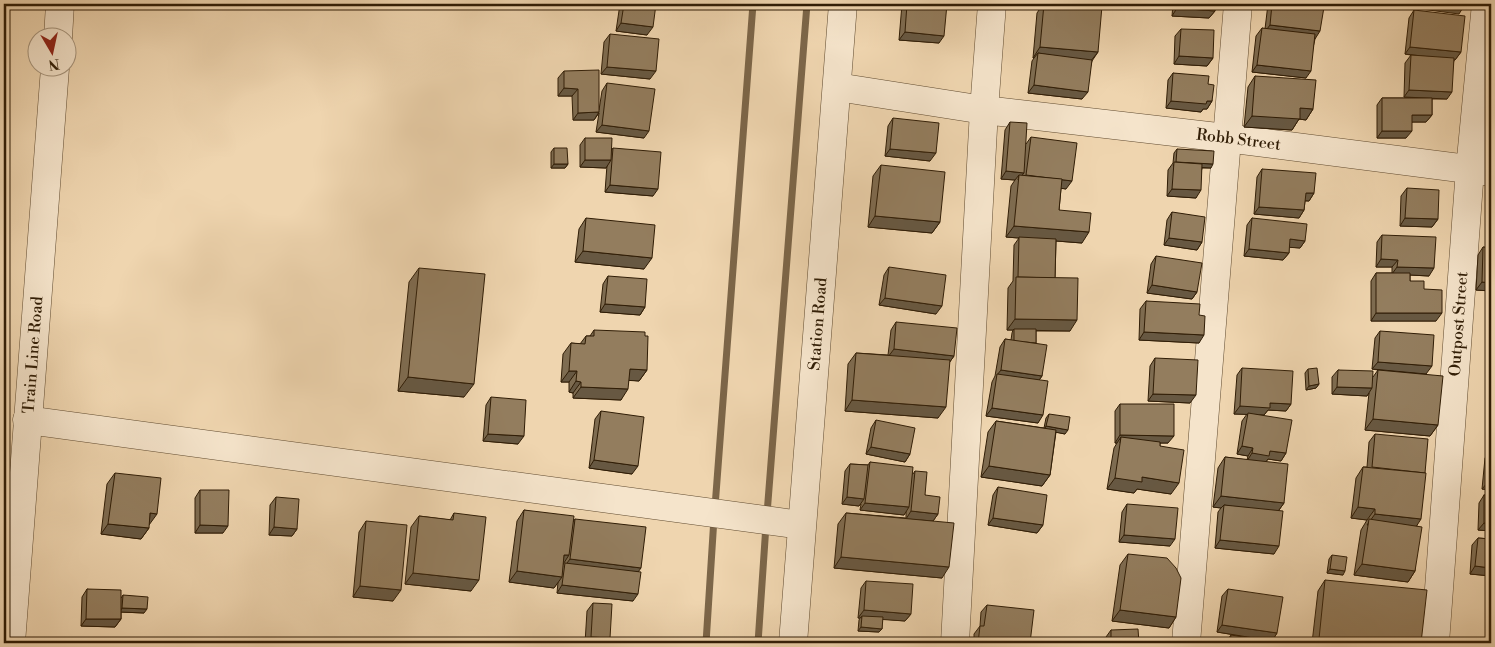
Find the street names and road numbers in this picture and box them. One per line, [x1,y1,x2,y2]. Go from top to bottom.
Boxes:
street label: Robb Street [1195,125,1282,155]
street label: Outpost Street [1445,270,1472,377]
street label: Station Road [804,277,832,371]
street label: Train Line Road [19,295,48,414]

